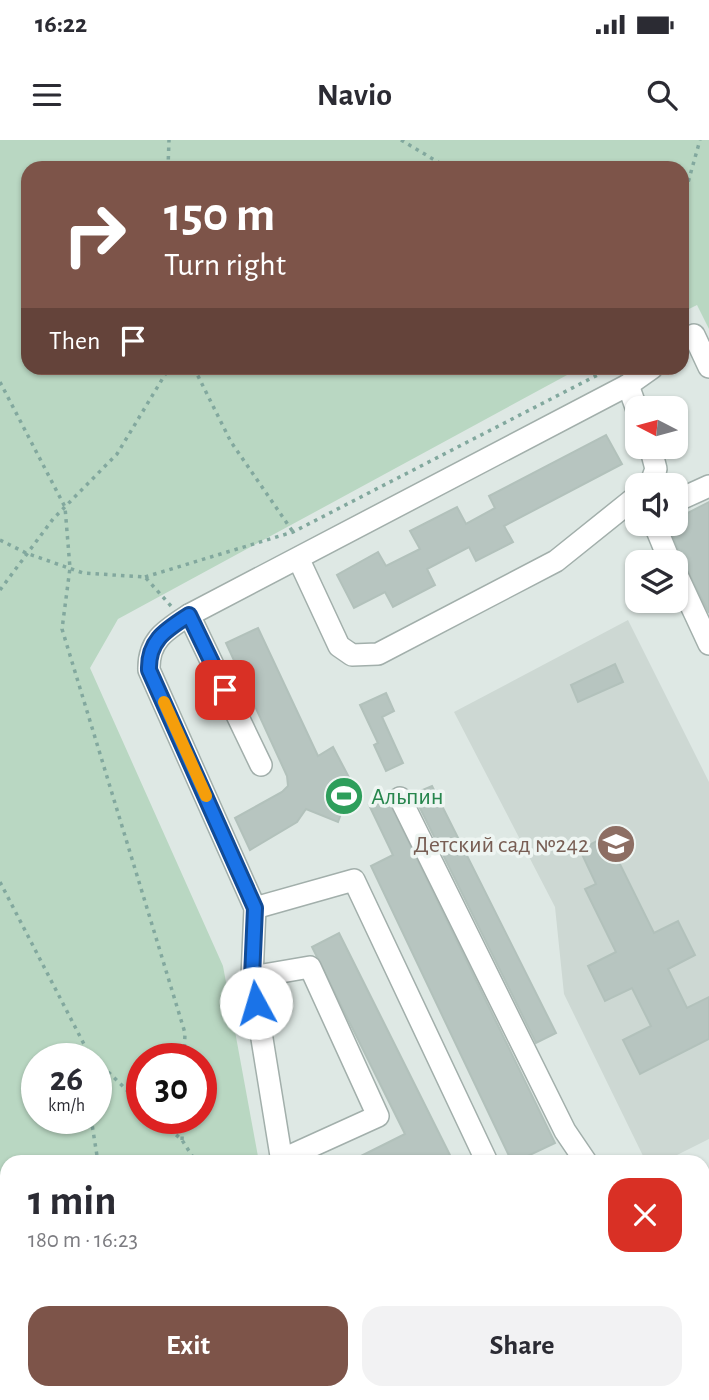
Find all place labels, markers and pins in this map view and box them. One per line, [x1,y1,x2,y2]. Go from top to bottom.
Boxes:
pin [195,660,255,720]
sports icon: Альпин [323,775,365,817]
place label: Альпин [371,785,444,809]
school or university icon: Детский сад №242 [595,823,637,865]
place label: Детский сад №242 [414,833,589,857]

